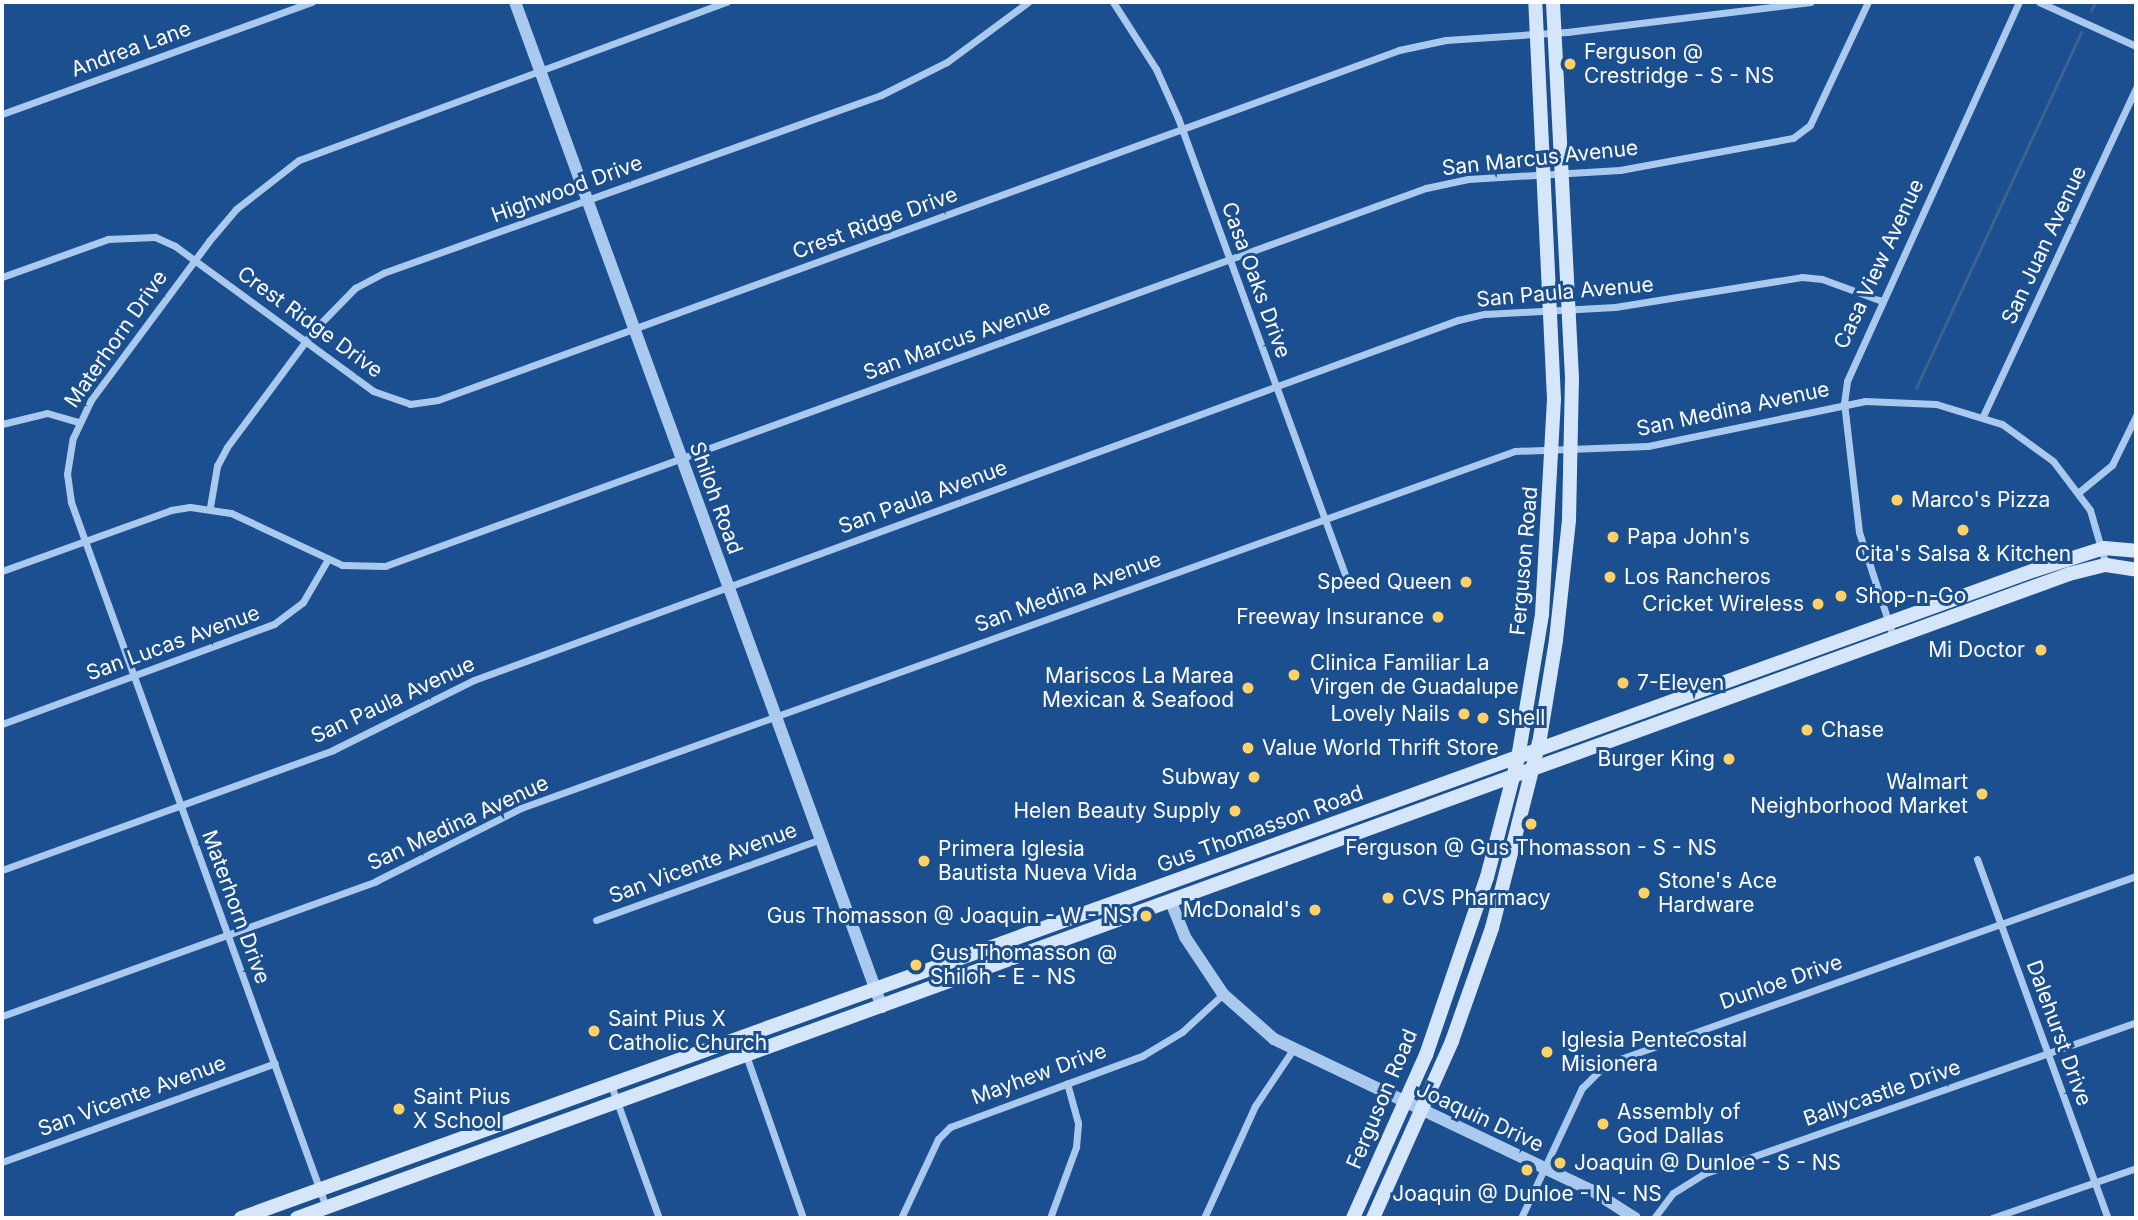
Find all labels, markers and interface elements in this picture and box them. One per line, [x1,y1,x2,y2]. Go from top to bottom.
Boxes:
street label: Andrea Lane [68,16,194,82]
place label: Ferguson @ Crestridge - S - NS [1584,39,1774,89]
marker: Ferguson @ Crestridge - S - NS [1562,56,1578,72]
street label: San Marcus Avenue [1441,135,1639,181]
street label: Highwood Drive [488,150,646,228]
street label: San Juan Avenue [1996,162,2092,328]
street label: Casa View Avenue [1829,175,1929,353]
street label: Crest Ridge Drive [789,181,961,265]
street label: Casa Oaks Drive [1216,198,1296,362]
street label: Crest Ridge Drive [232,261,388,383]
street label: Materhorn Drive [59,266,173,412]
street label: San Paula Avenue [1475,272,1655,312]
street label: San Marcus Avenue [860,294,1054,386]
street label: San Medina Avenue [1634,376,1832,442]
street label: Shiloh Road [684,438,748,558]
street label: San Paula Avenue [835,455,1011,539]
street label: Ferguson Road [1505,486,1543,636]
place label: Marco's Pizza [1911,487,2050,513]
marker: Marco's Pizza [1889,492,1905,508]
marker: Cita's Salsa & Kitchen [1955,522,1971,538]
place label: Papa John's [1627,524,1750,550]
marker: Papa John's [1605,529,1621,545]
place label: Cita's Salsa & Kitchen [1855,541,2071,567]
street label: San Medina Avenue [971,547,1165,637]
place label: Los Rancheros [1624,564,1771,590]
place label: Speed Queen [1317,569,1452,595]
marker: Los Rancheros [1602,569,1618,585]
marker: Speed Queen [1458,574,1474,590]
place label: Shop-n-Go [1855,583,1966,609]
marker: Shop-n-Go [1833,588,1849,604]
place label: Cricket Wireless [1642,591,1804,617]
marker: Cricket Wireless [1810,596,1826,612]
street label: San Lucas Avenue [83,600,263,686]
place label: Freeway Insurance [1236,604,1424,630]
marker: Freeway Insurance [1430,609,1446,625]
place label: Mi Doctor [1928,637,2025,663]
marker: Mi Doctor [2031,640,2051,660]
place label: Clinica Familiar La Virgen de Guadalupe [1310,650,1519,700]
street label: San Paula Avenue [307,651,479,749]
place label: Mariscos La Marea Mexican & Seafood [1042,663,1234,713]
marker: Clinica Familiar La Virgen de Guadalupe [1284,665,1304,685]
place label: 7-Eleven [1637,670,1724,696]
marker: 7-Eleven [1615,675,1631,691]
marker: Mariscos La Marea Mexican & Seafood [1240,680,1256,696]
place label: Lovely Nails [1331,701,1450,727]
place label: Shell [1497,705,1545,731]
marker: Lovely Nails [1456,706,1472,722]
marker: Shell [1475,710,1491,726]
place label: Chase [1821,717,1884,743]
marker: Chase [1799,722,1815,738]
place label: Value World Thrift Store [1262,735,1499,761]
marker: Value World Thrift Store [1240,740,1256,756]
place label: Burger King [1598,746,1715,772]
marker: Burger King [1721,751,1737,767]
place label: Subway [1161,764,1240,790]
marker: Subway [1246,769,1262,785]
place label: Walmart Neighborhood Market [1750,769,1968,819]
street label: San Medina Avenue [364,770,552,876]
street label: Gus Thomasson Road [1153,780,1367,878]
marker: Walmart Neighborhood Market [1974,786,1990,802]
place label: Helen Beauty Supply [1014,798,1221,824]
marker: Helen Beauty Supply [1227,803,1243,819]
marker: Ferguson @ Gus Thomasson - S - NS [1523,816,1539,832]
street label: San Vicente Avenue [605,817,801,909]
street label: Materhorn Drive [197,827,275,987]
place label: Ferguson @ Gus Thomasson - S - NS [1345,835,1717,861]
place label: Primera Iglesia Bautista Nueva Vida [938,836,1137,886]
marker: Primera Iglesia Bautista Nueva Vida [916,853,932,869]
place label: Stone's Ace Hardware [1658,868,1777,918]
place label: CVS Pharmacy [1402,885,1551,911]
marker: Stone's Ace Hardware [1636,885,1652,901]
marker: CVS Pharmacy [1380,890,1396,906]
place label: McDonald's [1183,897,1301,923]
marker: McDonald's [1307,902,1323,918]
place label: Gus Thomasson @ Joaquin - W - NS [767,903,1132,929]
marker: Gus Thomasson @ Joaquin - W - NS [1138,908,1154,924]
place label: Gus Thomasson @ Shiloh - E - NS [930,940,1117,990]
street label: Dunloe Drive [1716,949,1846,1015]
marker: Gus Thomasson @ Shiloh - E - NS [908,957,924,973]
street label: Dalehurst Drive [2021,957,2097,1109]
place label: Saint Pius X Catholic Church [608,1006,767,1056]
marker: Saint Pius X Catholic Church [586,1023,602,1039]
street label: Ferguson Road [1341,1025,1423,1173]
place label: Iglesia Pentecostal Misionera [1561,1027,1747,1077]
street label: Mayhew Drive [968,1038,1110,1110]
marker: Iglesia Pentecostal Misionera [1539,1044,1555,1060]
street label: San Vicente Avenue [34,1050,230,1142]
street label: Ballycastle Drive [1800,1054,1964,1132]
street label: Joaquin Drive [1412,1077,1548,1157]
place label: Saint Pius X School [413,1084,511,1134]
place label: Assembly of God Dallas [1617,1099,1740,1149]
marker: Saint Pius X School [391,1101,407,1117]
marker: Assembly of God Dallas [1595,1116,1611,1132]
place label: Joaquin @ Dunloe - S - NS [1574,1150,1841,1176]
marker: Joaquin @ Dunloe - S - NS [1552,1155,1568,1171]
marker: Joaquin @ Dunloe - N - NS [1519,1162,1535,1178]
place label: Joaquin @ Dunloe - N - NS [1392,1181,1662,1207]

